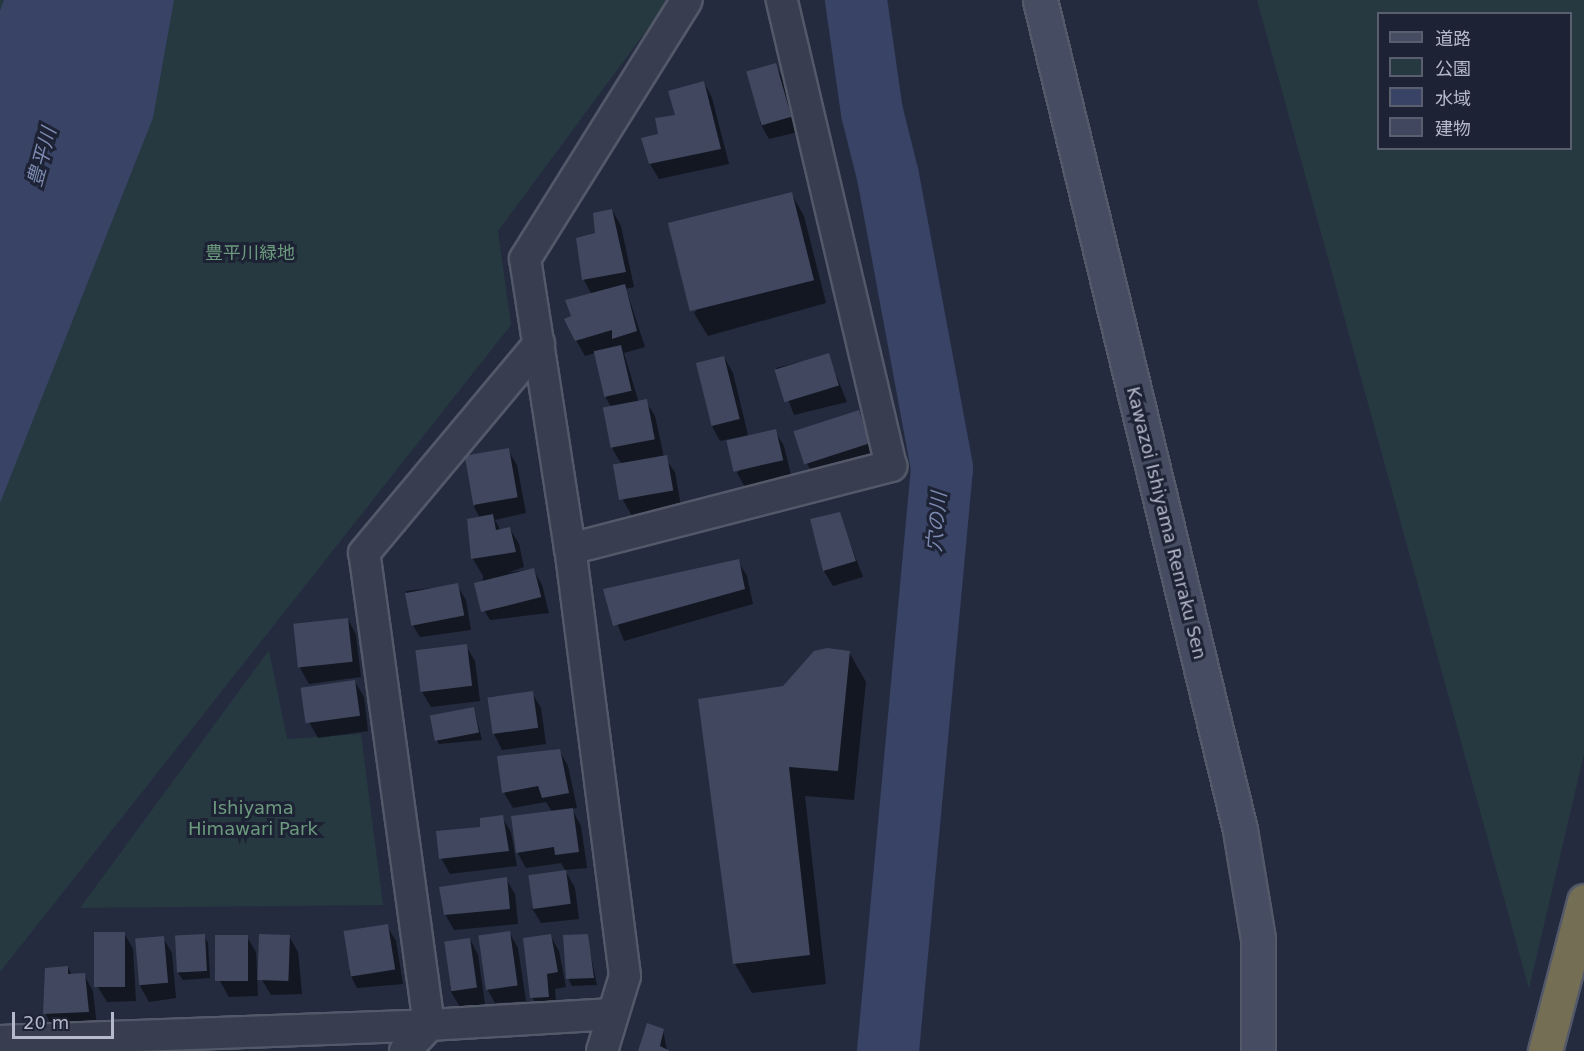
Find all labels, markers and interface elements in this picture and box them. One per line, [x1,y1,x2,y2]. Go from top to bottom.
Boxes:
legend [1377,12,1572,150]
text: 道路 [1435,28,1471,49]
text: 公園 [1435,58,1471,79]
text: 水域 [1435,88,1471,109]
text: 建物 [1435,118,1471,139]
water label: 豊平川 [23,125,61,189]
park label: 豊平川緑地 [205,242,295,264]
street label: Kawazoi Ishiyama Renraku Sen [1122,385,1210,661]
water label: 穴の川 [922,491,952,553]
park label: Ishiyama Himawari Park [188,798,318,840]
scale bar [15,1000,117,1038]
text: 20 m [23,1012,69,1033]

